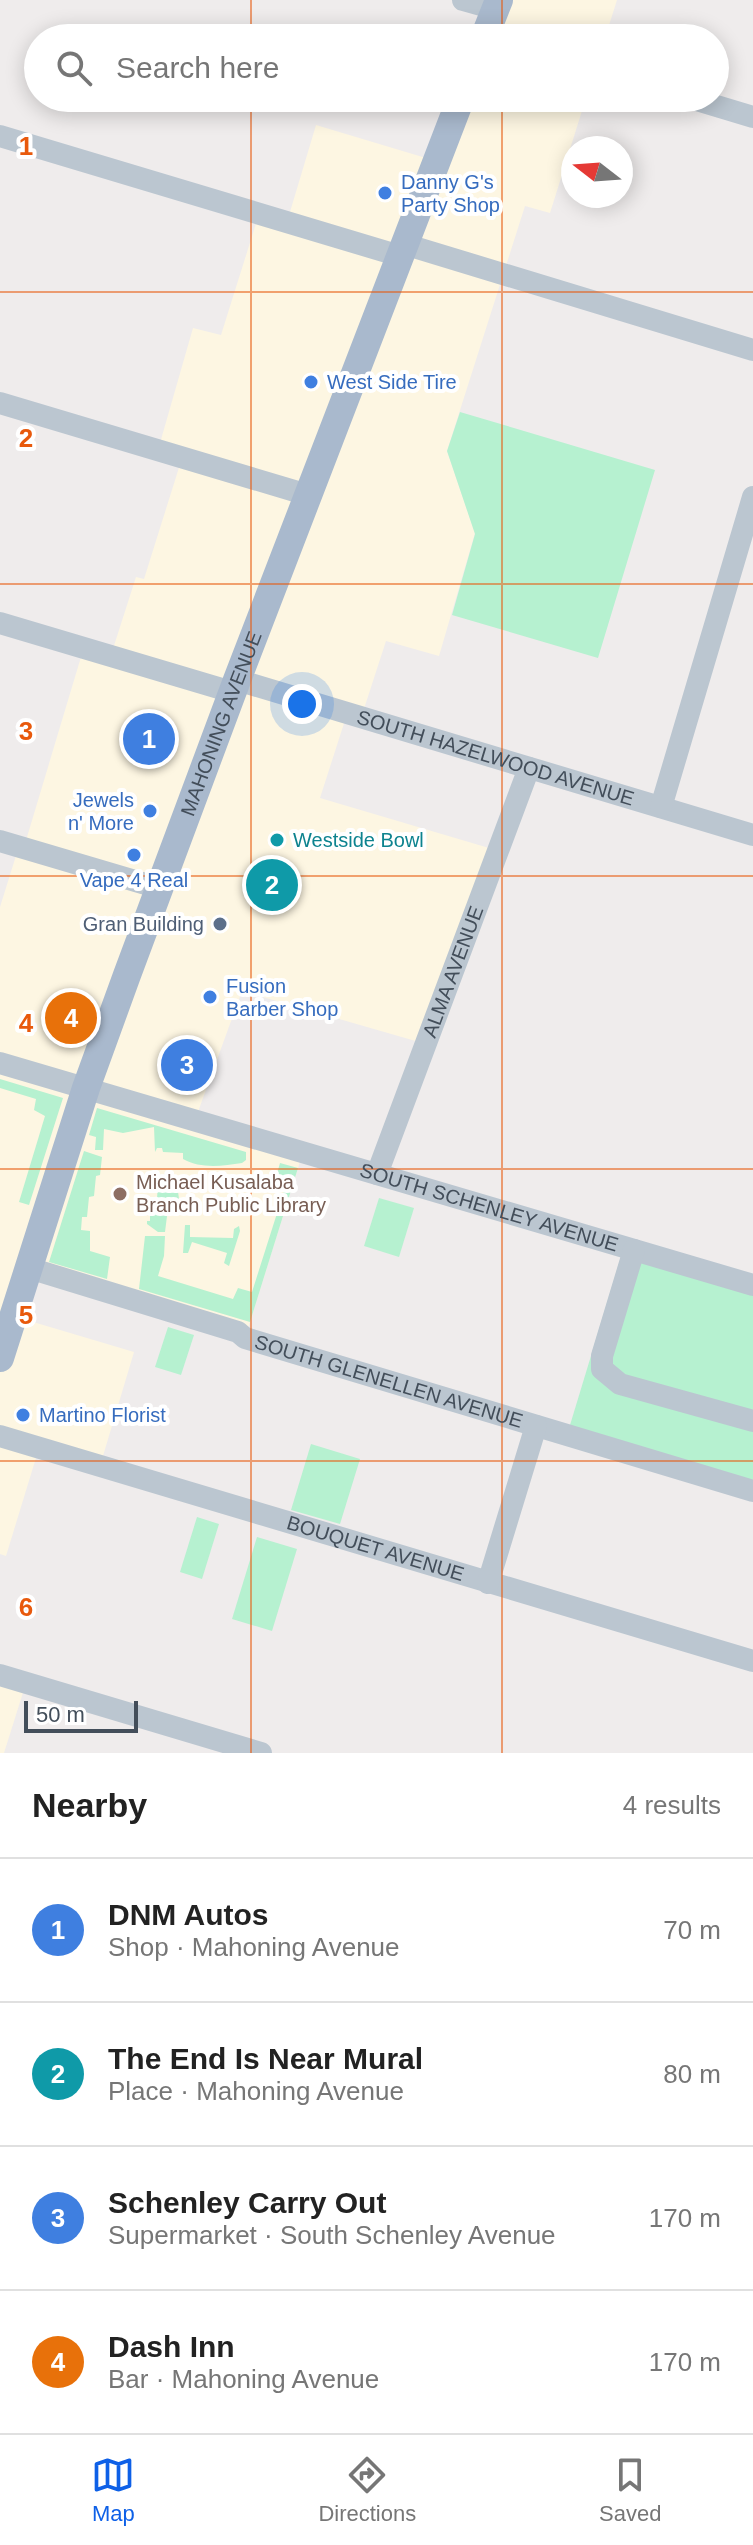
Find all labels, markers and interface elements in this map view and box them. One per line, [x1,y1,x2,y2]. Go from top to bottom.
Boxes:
search box [24,24,729,112]
icon: search [52,46,96,90]
text: Search here [116,51,279,84]
text: 1 [19,131,33,161]
north arrow [561,136,633,208]
place label: Danny G's Party Shop [401,171,500,216]
marker: Danny G's Party Shop [376,184,394,202]
place label: West Side Tire [327,371,457,393]
marker: West Side Tire [302,373,320,391]
text: 2 [19,423,33,453]
street label: MAHONING AVENUE [176,628,266,819]
your location [282,684,322,724]
street label: SOUTH HAZELWOOD AVENUE [354,706,637,810]
pin: 1 [123,709,175,769]
text: 3 [19,716,33,746]
place label: Jewels n' More [68,789,134,834]
marker: Jewels n' More [141,802,159,820]
place label: Westside Bowl [293,829,424,851]
marker: Westside Bowl [268,831,286,849]
marker: Vape 4 Real [125,846,143,864]
pin: 2 [246,855,298,915]
place label: Vape 4 Real [80,869,188,891]
street label: ALMA AVENUE [418,903,487,1040]
place label: Gran Building [83,913,204,935]
marker: Gran Building [211,915,229,933]
place label: Fusion Barber Shop [226,975,338,1020]
pin: 4 [45,988,97,1048]
marker: Fusion Barber Shop [201,988,219,1006]
text: 4 [19,1008,34,1038]
pin: 3 [161,1035,213,1095]
street label: SOUTH SCHENLEY AVENUE [357,1159,621,1256]
place label: Michael Kusalaba Branch Public Library [136,1171,326,1216]
marker: Michael Kusalaba Branch Public Library [111,1185,129,1203]
text: 5 [19,1300,33,1330]
street label: SOUTH GLENELLEN AVENUE [252,1331,525,1432]
place label: Martino Florist [39,1404,166,1426]
marker: Martino Florist [14,1406,32,1424]
street label: BOUQUET AVENUE [284,1511,467,1585]
text: 6 [19,1592,33,1622]
scale bar [24,1697,138,1733]
text: 50 m [36,1702,85,1727]
text: Nearby [32,1786,147,1824]
text: 4 results [623,1790,721,1820]
text: DNM Autos [108,1898,269,1931]
text: 1 [51,1915,65,1945]
text: 70 m [663,1915,721,1945]
text: Shop · Mahoning Avenue [108,1932,400,1962]
text: The End Is Near Mural [108,2042,423,2075]
text: 2 [51,2059,65,2089]
text: 80 m [663,2059,721,2089]
text: Place · Mahoning Avenue [108,2076,404,2106]
text: Schenley Carry Out [108,2186,386,2219]
text: 3 [51,2203,65,2233]
text: 170 m [649,2203,721,2233]
text: Supermarket · South Schenley Avenue [108,2220,556,2250]
text: Dash Inn [108,2330,235,2363]
text: 4 [51,2347,65,2377]
text: 170 m [649,2347,721,2377]
text: Bar · Mahoning Avenue [108,2364,379,2394]
tab: Map [91,2453,135,2527]
tab: Directions [318,2453,416,2527]
tab: Saved [599,2453,662,2527]

